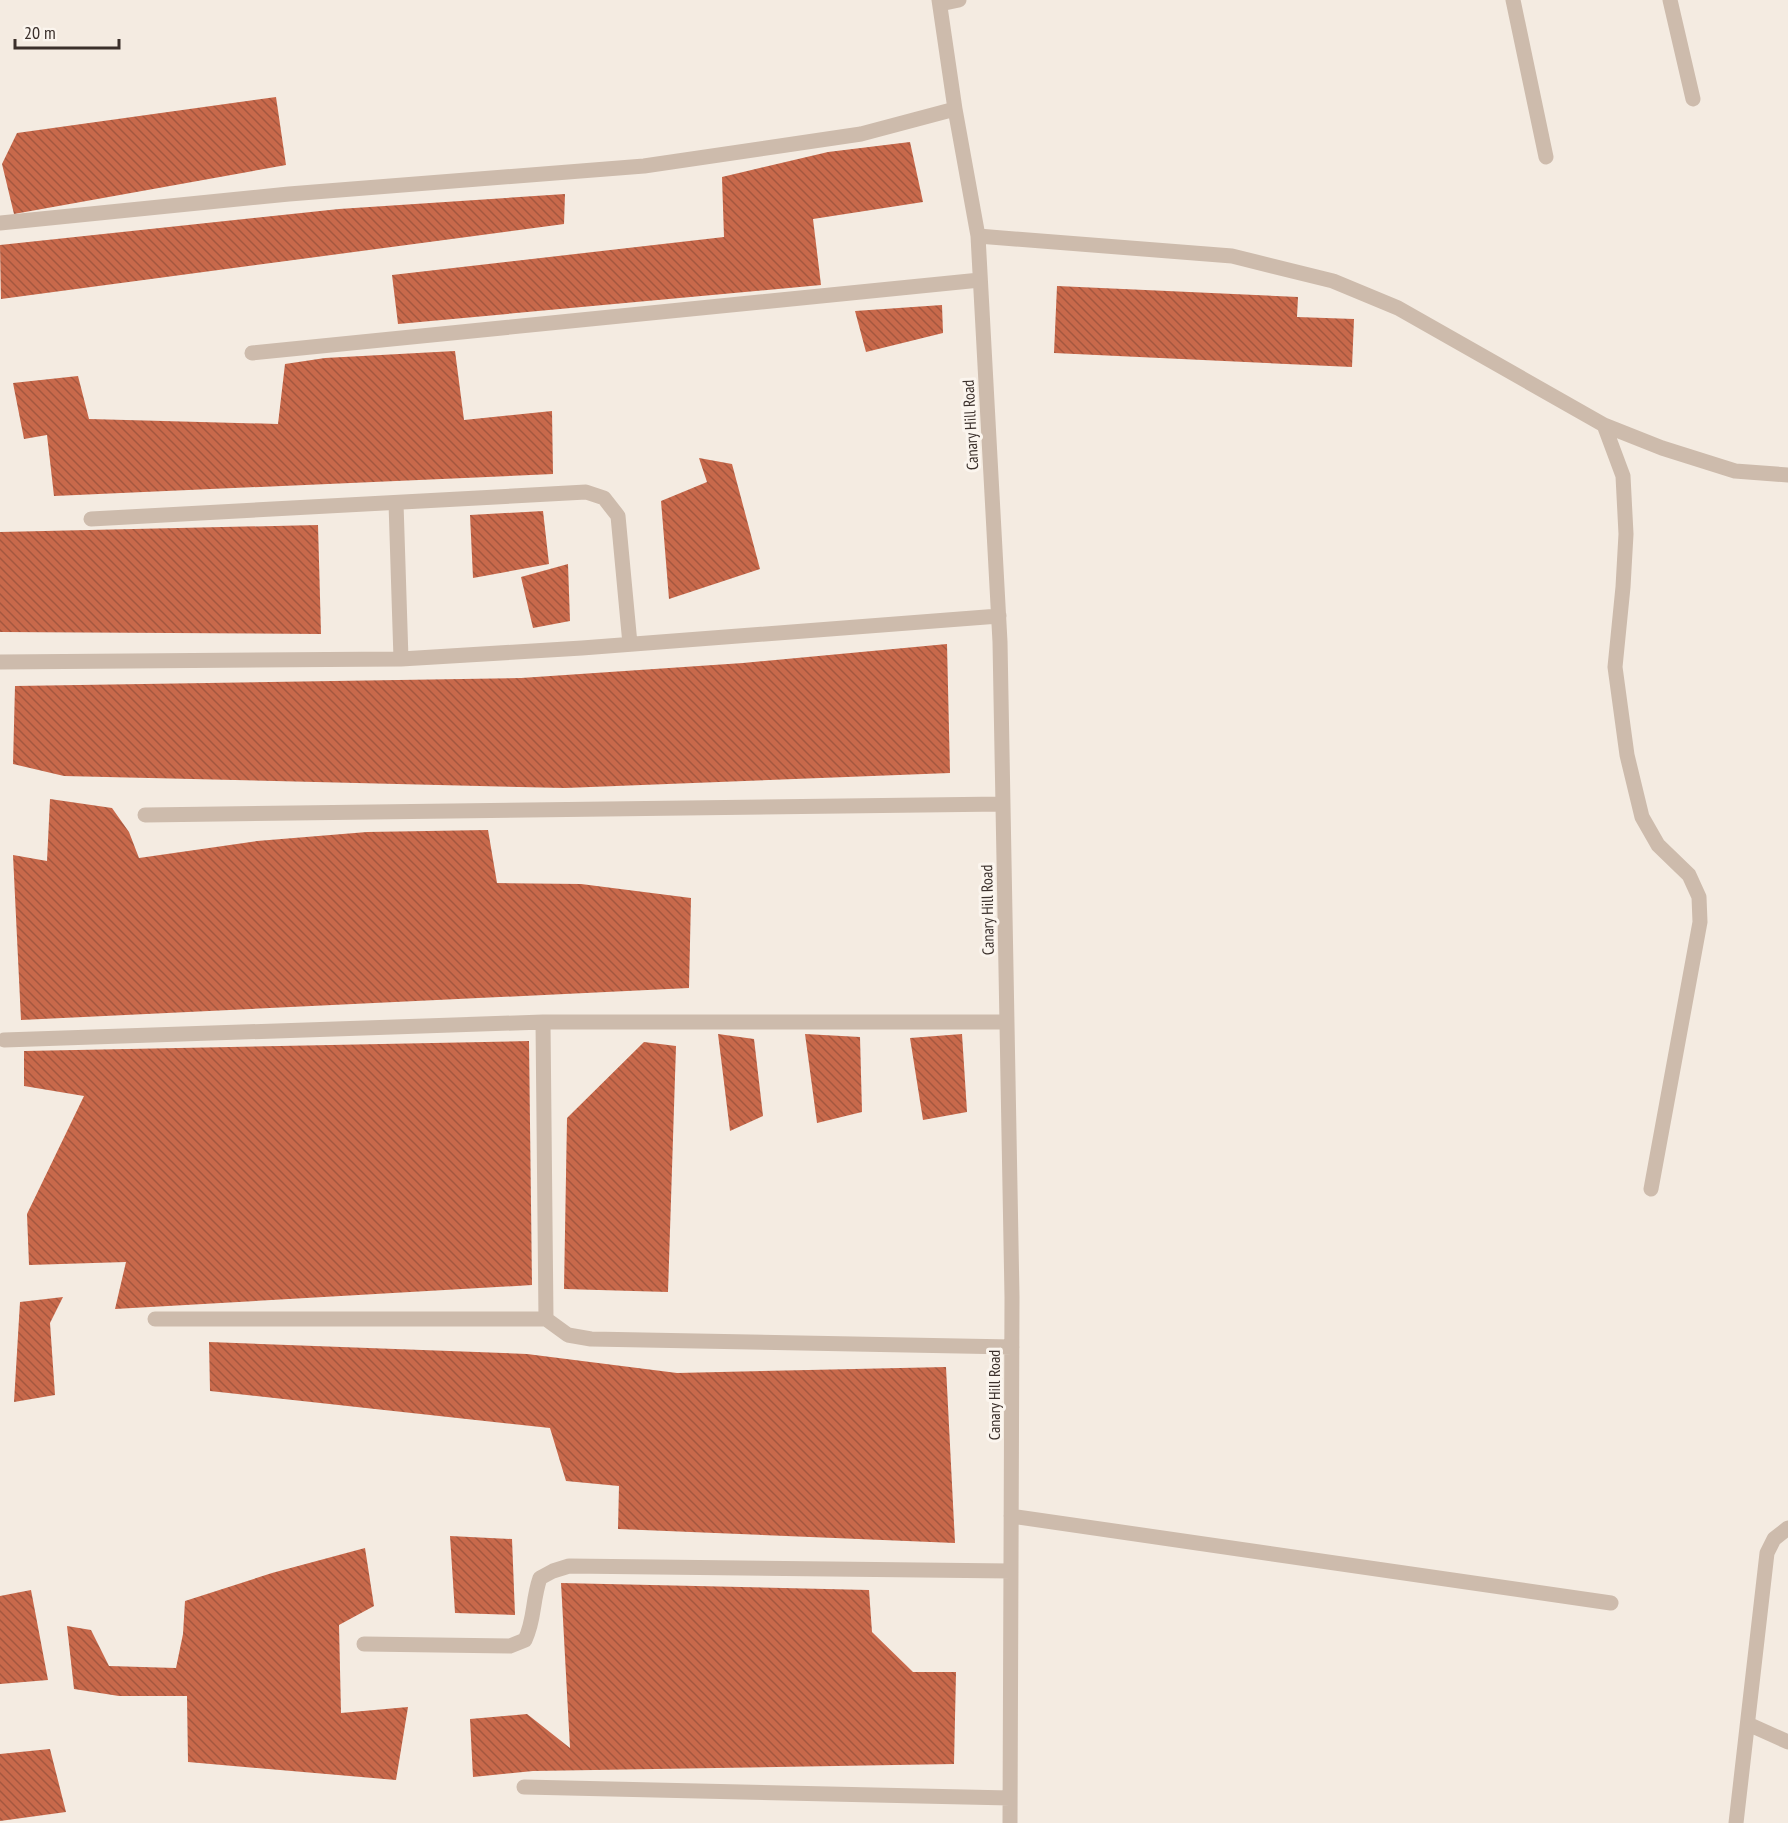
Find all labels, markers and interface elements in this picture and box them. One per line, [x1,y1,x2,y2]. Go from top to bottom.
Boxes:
scale bar [15,12,118,50]
text: 20 m [24,21,56,44]
street label: Canary Hill Road [958,379,982,471]
street label: Canary Hill Road [976,865,998,955]
street label: Canary Hill Road [984,1350,1004,1440]

